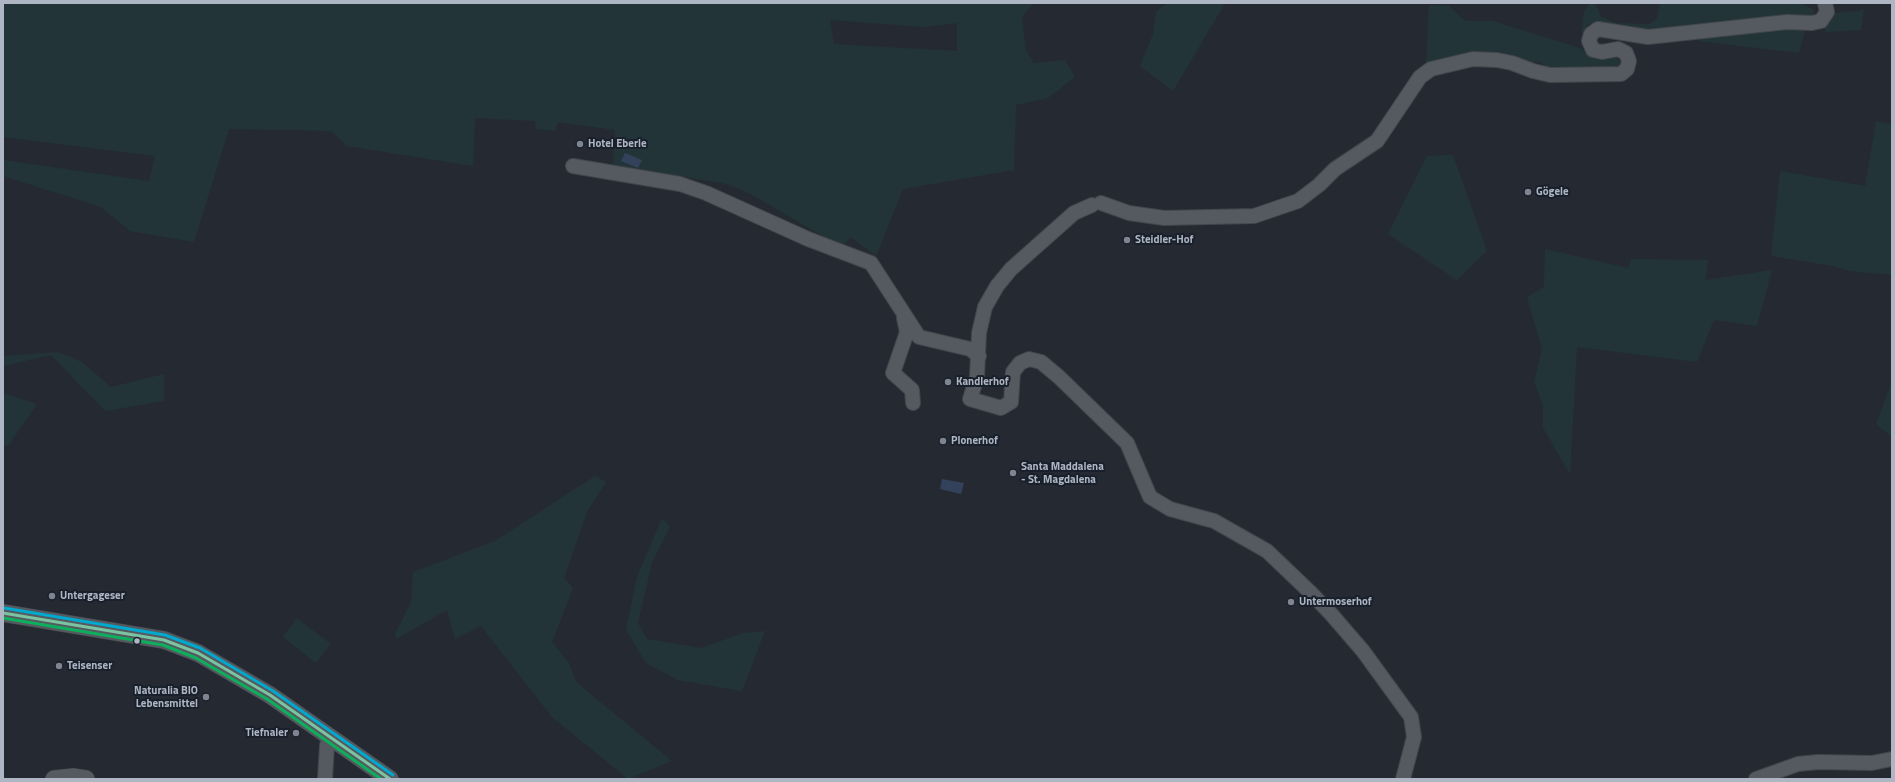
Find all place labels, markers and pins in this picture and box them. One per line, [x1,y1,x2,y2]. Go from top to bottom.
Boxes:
place label: Hotel Eberle [588,137,647,151]
marker: Hotel Eberle [575,139,585,149]
place label: Gögele [1536,185,1569,199]
marker: Gögele [1523,187,1533,197]
place label: Steidler-Hof [1135,233,1193,247]
marker: Steidler-Hof [1122,235,1132,245]
place label: Kandlerhof [956,375,1009,389]
marker: Kandlerhof [943,377,953,387]
place label: Plonerhof [951,434,998,448]
marker: Plonerhof [938,436,948,446]
place label: Santa Maddalena - St. Magdalena [1021,460,1104,486]
marker: Santa Maddalena - St. Magdalena [1008,468,1018,478]
place label: Untergageser [60,589,125,603]
marker: Untergageser [47,591,57,601]
place label: Untermoserhof [1299,595,1372,609]
marker: Untermoserhof [1286,597,1296,607]
unlabelled marker [132,636,142,646]
place label: Teisenser [67,659,112,673]
marker: Teisenser [54,661,64,671]
place label: Naturalia BIO Lebensmittel [134,684,198,710]
marker: Naturalia BIO Lebensmittel [201,692,211,702]
place label: Tiefnaler [245,726,288,740]
marker: Tiefnaler [291,728,301,738]

